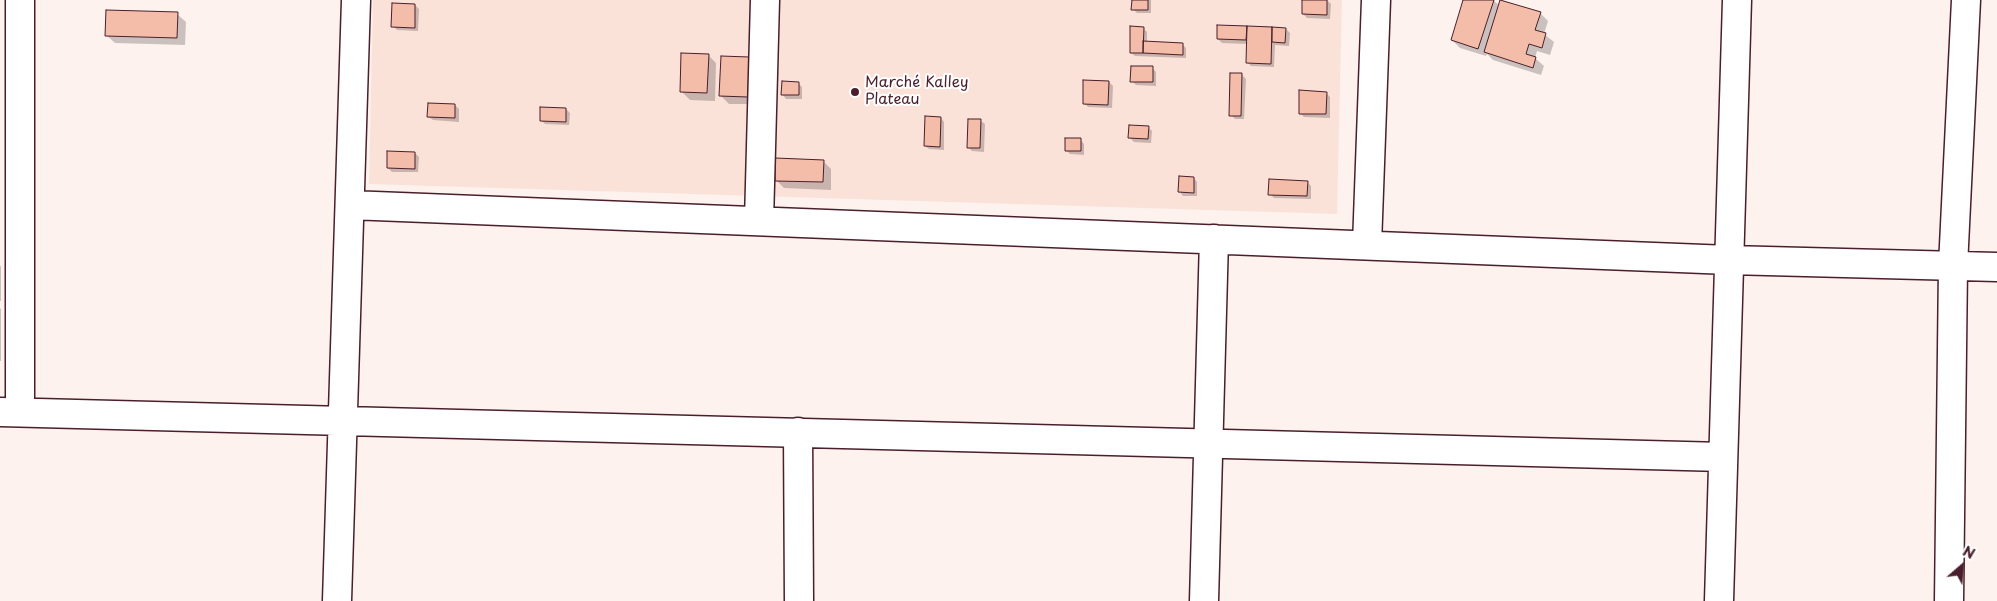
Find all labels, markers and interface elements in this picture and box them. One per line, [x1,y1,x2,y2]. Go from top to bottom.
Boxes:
place label: Marché Kalley Plateau [865,74,969,109]
marker: Marché Kalley Plateau [849,86,861,98]
text: N [1959,540,1979,564]
north arrow [1937,541,1987,591]

